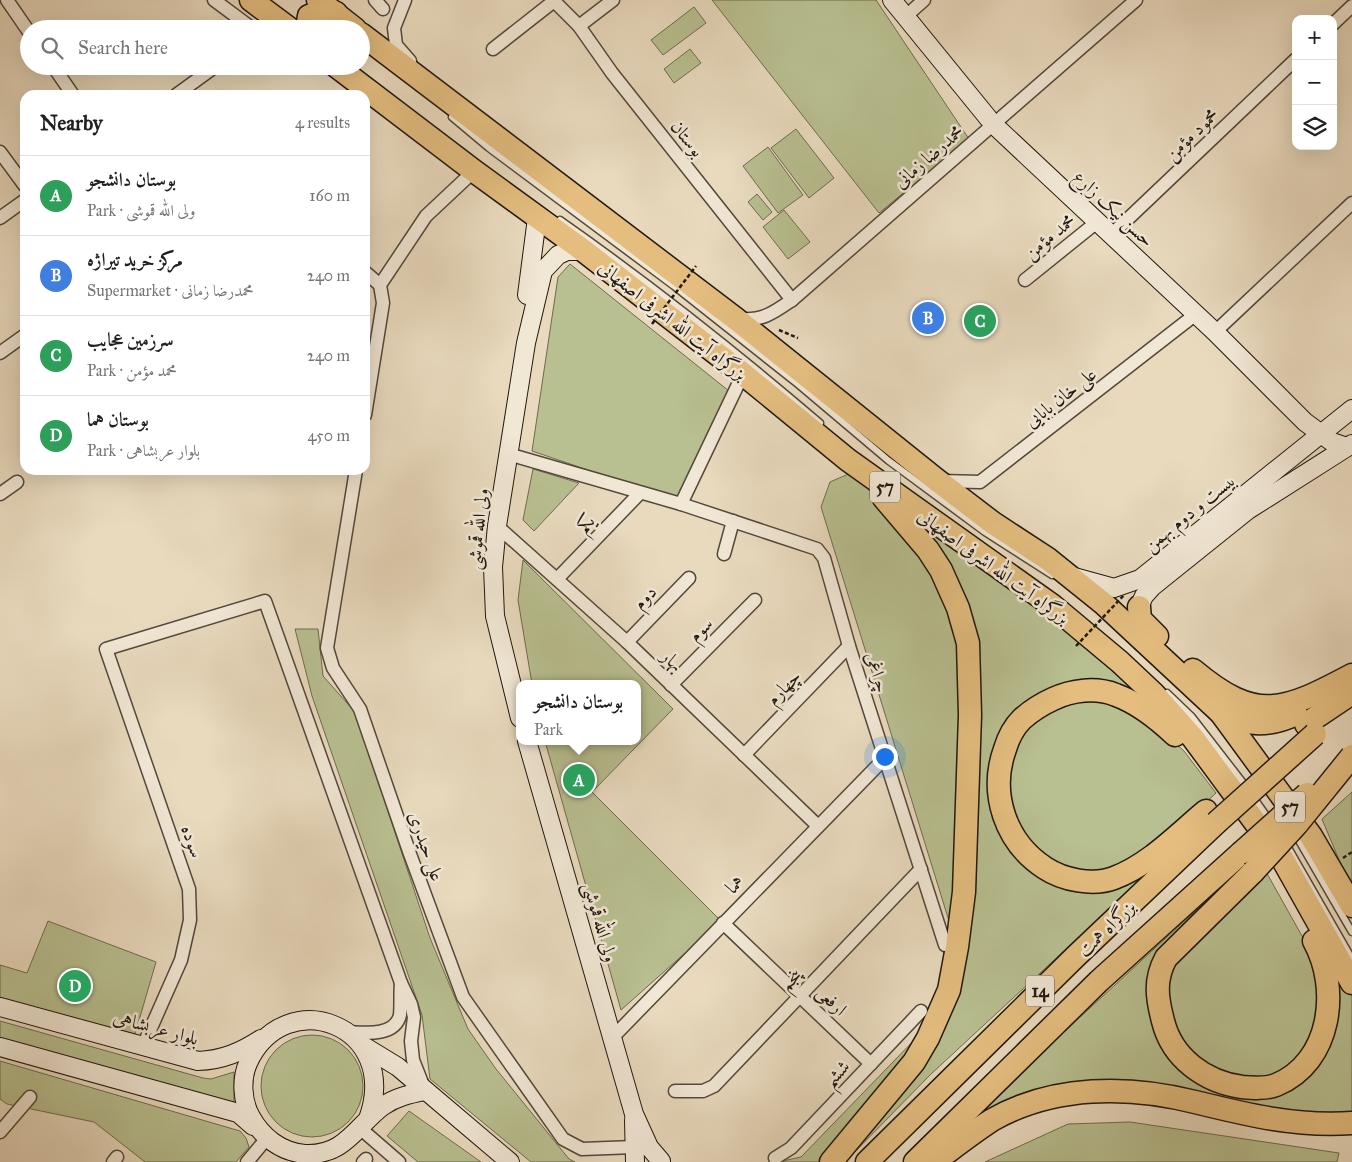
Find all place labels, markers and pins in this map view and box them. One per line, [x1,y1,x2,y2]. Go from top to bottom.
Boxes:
pin: B [912,299,944,337]
pin: C [964,302,996,340]
pin: A [563,761,595,799]
pin: D [59,967,91,1005]

